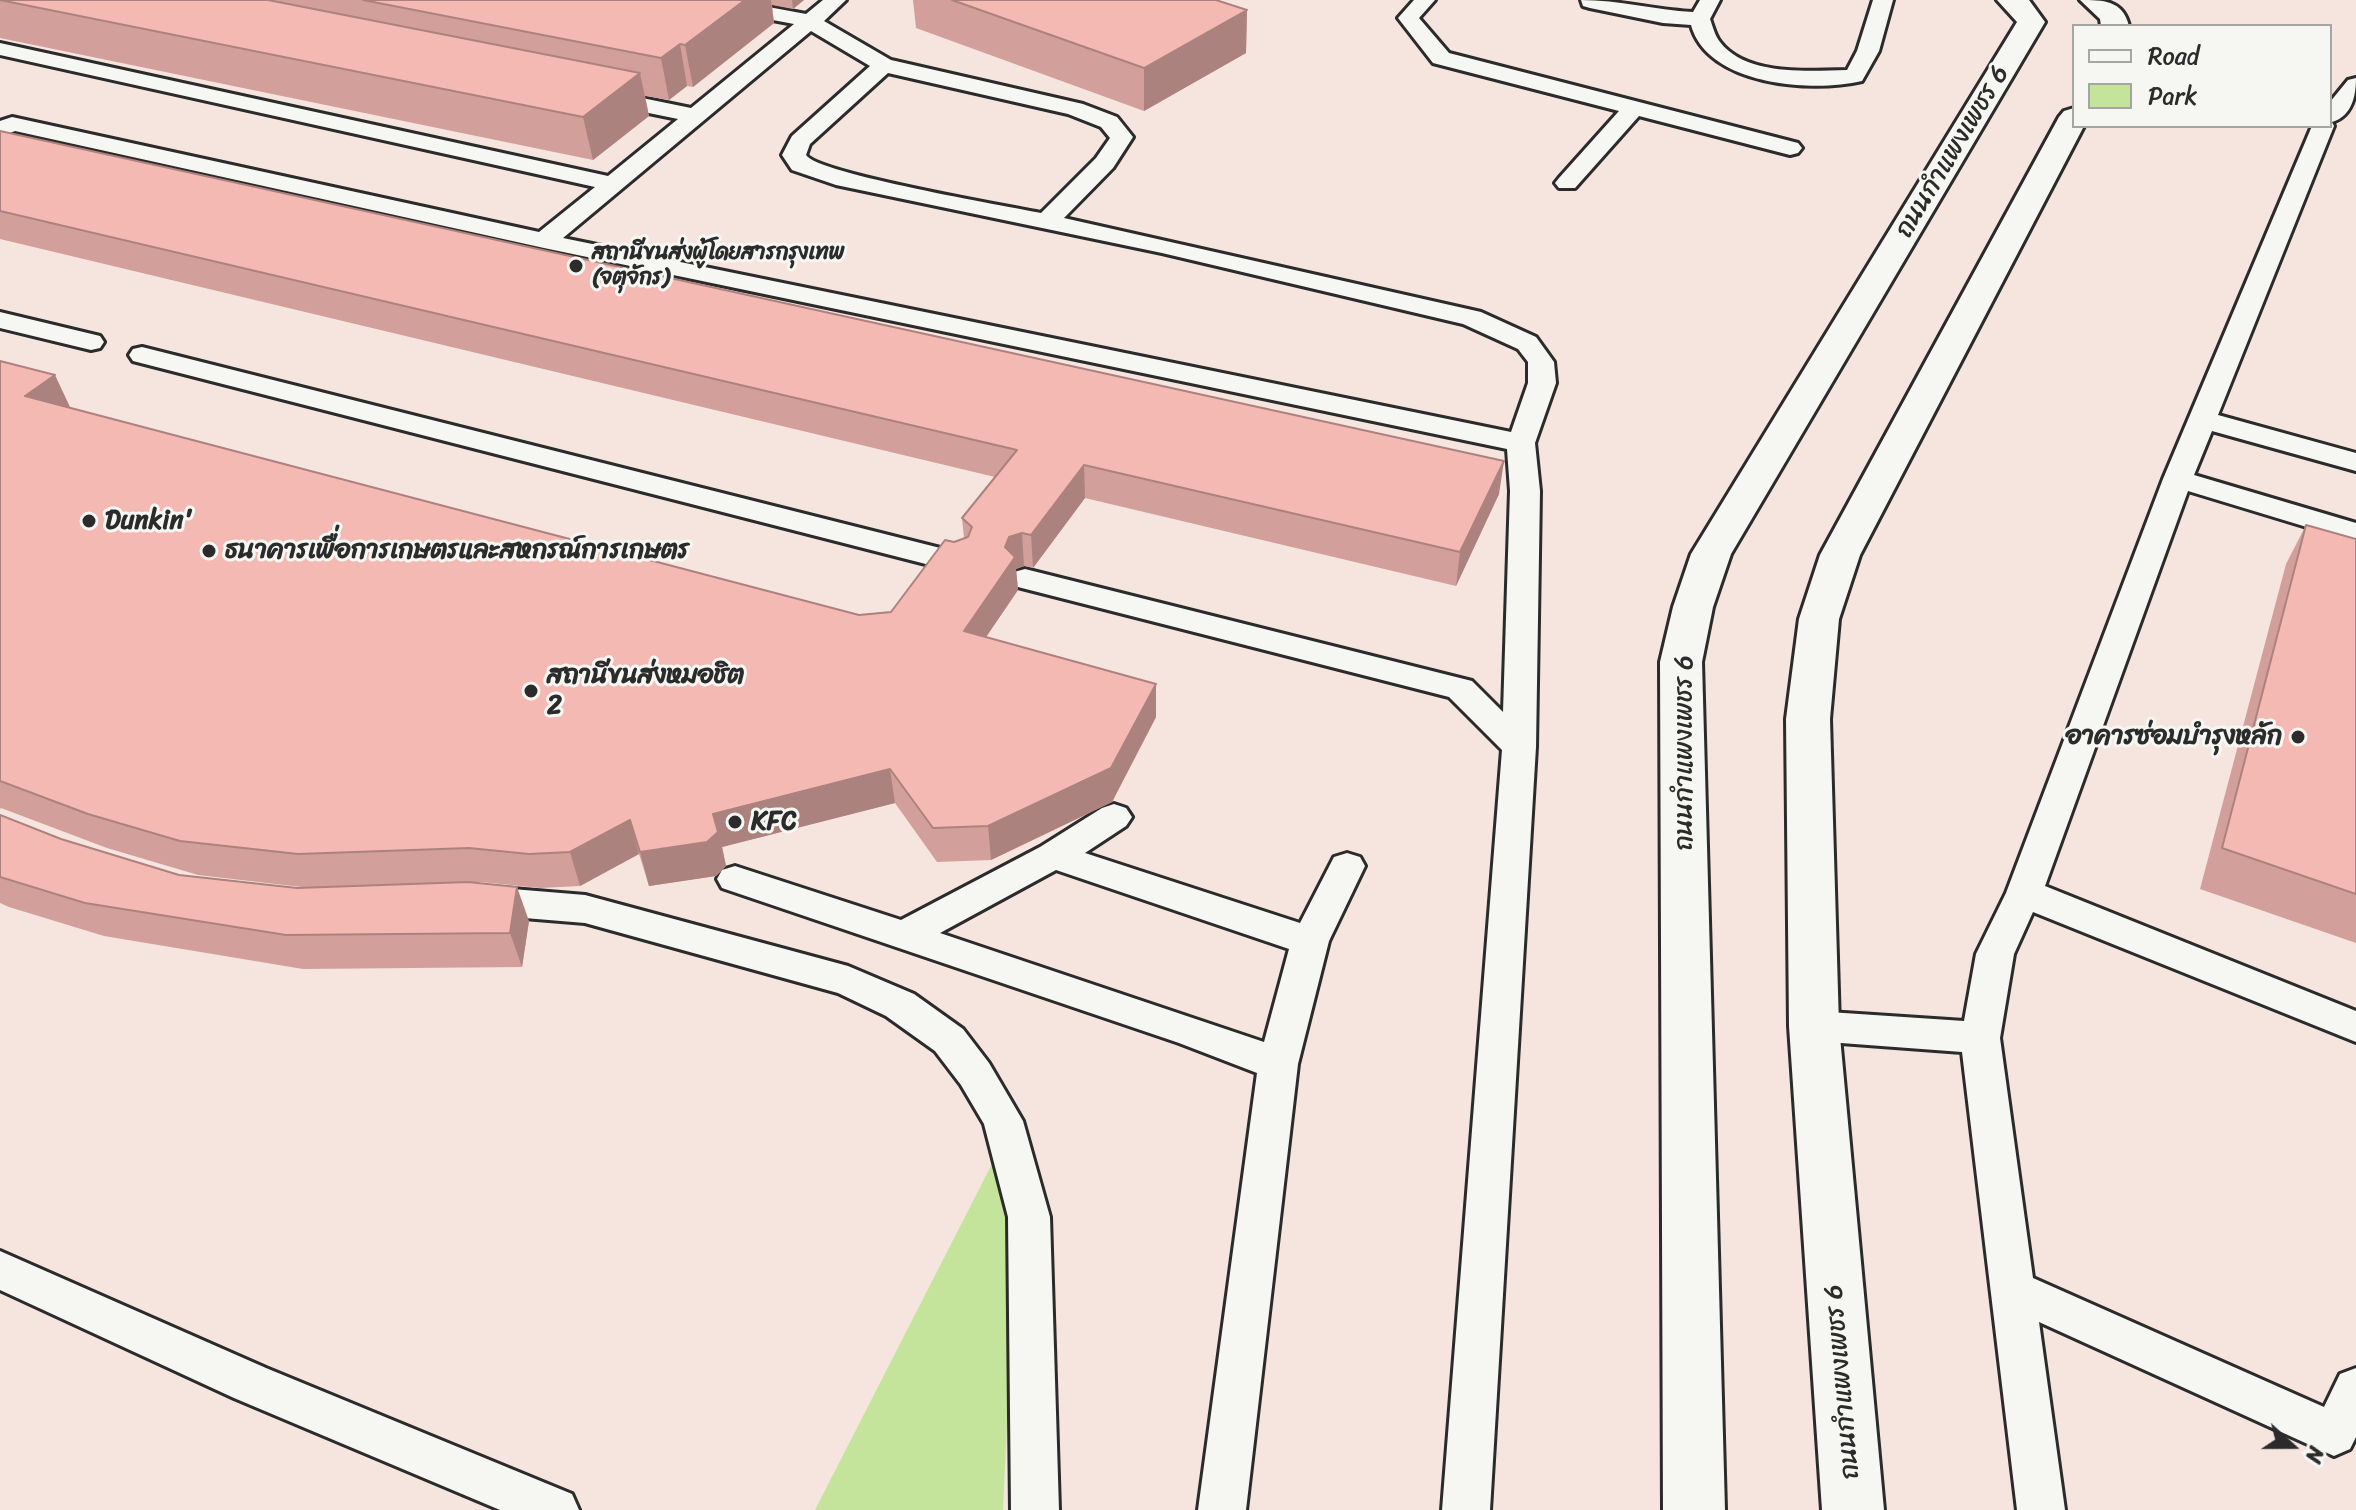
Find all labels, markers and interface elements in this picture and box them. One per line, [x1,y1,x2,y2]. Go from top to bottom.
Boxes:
legend [2072,24,2332,128]
text: Road [2148,35,2199,77]
street label: ถนนกำแพงเพชร 6 [1889,60,2017,244]
text: Park [2148,75,2197,117]
place label: สถานีขนส่งผู้โดยสารกรุงเทพ (จตุจักร) [592,240,845,292]
marker: สถานีขนส่งผู้โดยสารกรุงเทพ (จตุจักร) [567,257,585,275]
place label: Dunkin' [105,505,193,537]
marker: Dunkin' [80,512,98,530]
place label: ธนาคารเพื่อการเกษตรและสหกรณ์การเกษตร [225,535,689,567]
marker: ธนาคารเพื่อการเกษตรและสหกรณ์การเกษตร [200,542,218,560]
street label: ถนนกำแพงเพชร 6 [1669,655,1701,851]
place label: สถานีขนส่งหมอชิต 2 [547,660,744,722]
marker: สถานีขนส่งหมอชิต 2 [522,682,540,700]
place label: อาคารซ่อมบำรุงหลัก [2066,721,2282,753]
marker: อาคารซ่อมบำรุงหลัก [2289,728,2307,746]
place label: KFC [751,806,797,838]
marker: KFC [726,813,744,831]
street label: ถนนกำแพงเพชร 6 [1819,1283,1867,1481]
north arrow [2252,1406,2332,1486]
text: N [2294,1441,2336,1469]

